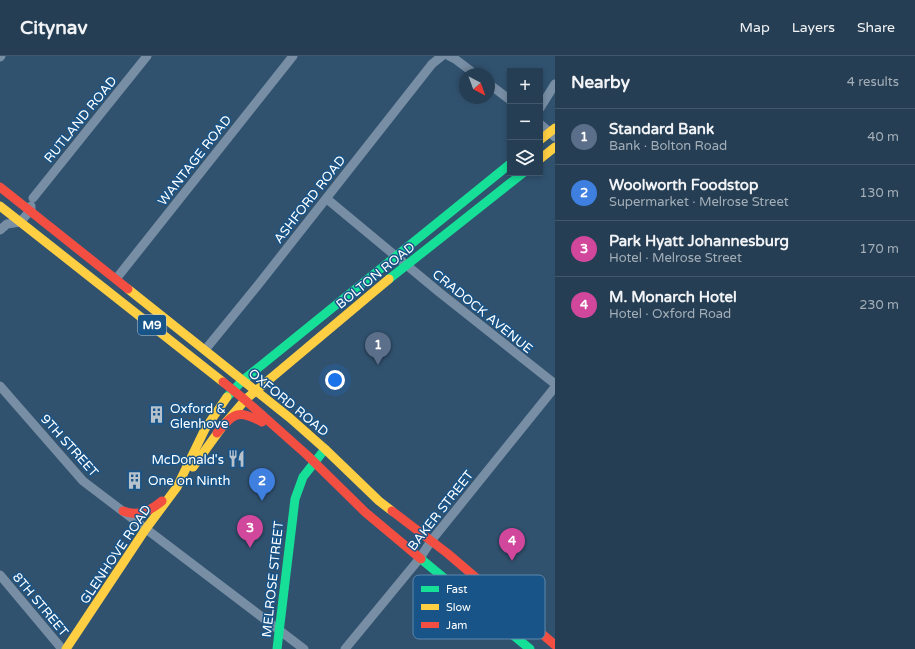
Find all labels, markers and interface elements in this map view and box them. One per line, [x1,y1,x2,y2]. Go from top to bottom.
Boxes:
text: Citynav [20,17,87,39]
text: Map [740,19,770,36]
text: Layers [792,19,835,36]
text: Share [857,19,895,36]
north arrow [459,68,495,104]
map controls [507,68,543,176]
button: + [507,68,543,104]
text: Nearby [571,72,630,93]
street label: RUTLAND ROAD [41,73,121,166]
text: 4 results [847,74,899,90]
button: − [507,104,543,140]
street label: WANTAGE ROAD [154,112,235,209]
text: Standard Bank [609,120,714,138]
text: 1 [580,129,588,145]
text: 40 m [867,129,899,145]
text: Bank · Bolton Road [609,138,727,154]
button: layers [507,140,543,176]
street label: ASHFORD ROAD [270,152,349,247]
text: Woolworth Foodstop [609,176,758,194]
text: 2 [580,185,588,201]
text: 130 m [859,185,899,201]
text: Supermarket · Melrose Street [609,194,789,210]
text: Park Hyatt Johannesburg [609,232,789,250]
street label: BOLTON ROAD [333,239,419,313]
text: 3 [580,241,588,257]
text: 170 m [859,241,899,257]
text: Hotel · Melrose Street [609,250,742,266]
street label: CRADOCK AVENUE [429,266,536,357]
text: M. Monarch Hotel [609,288,737,306]
text: 4 [580,297,588,313]
text: 230 m [859,297,899,313]
text: Hotel · Oxford Road [609,306,731,322]
road number: M9 [138,315,166,335]
pin: 1 [365,332,391,365]
street label: OXFORD ROAD [245,366,332,440]
your location [325,370,345,390]
place label: Oxford & Glenhove [170,401,228,432]
building icon: Oxford & Glenhove [147,405,167,425]
street label: 9TH STREET [37,411,102,480]
restaurant icon: McDonald's [227,449,247,469]
place label: McDonald's [151,452,224,468]
street label: BAKER STREET [404,467,477,554]
pin: 2 [249,468,275,501]
building icon: One on Ninth [125,470,145,490]
place label: One on Ninth [148,473,231,489]
street label: GLENHOVE ROAD [77,502,155,607]
pin: 3 [237,515,263,548]
street label: MELROSE STREET [259,520,287,638]
pin: 4 [499,528,525,561]
street label: 8TH STREET [9,569,72,640]
legend [413,575,545,639]
text: Fast [446,583,467,596]
text: Slow [446,601,471,614]
text: Jam [446,619,467,632]

